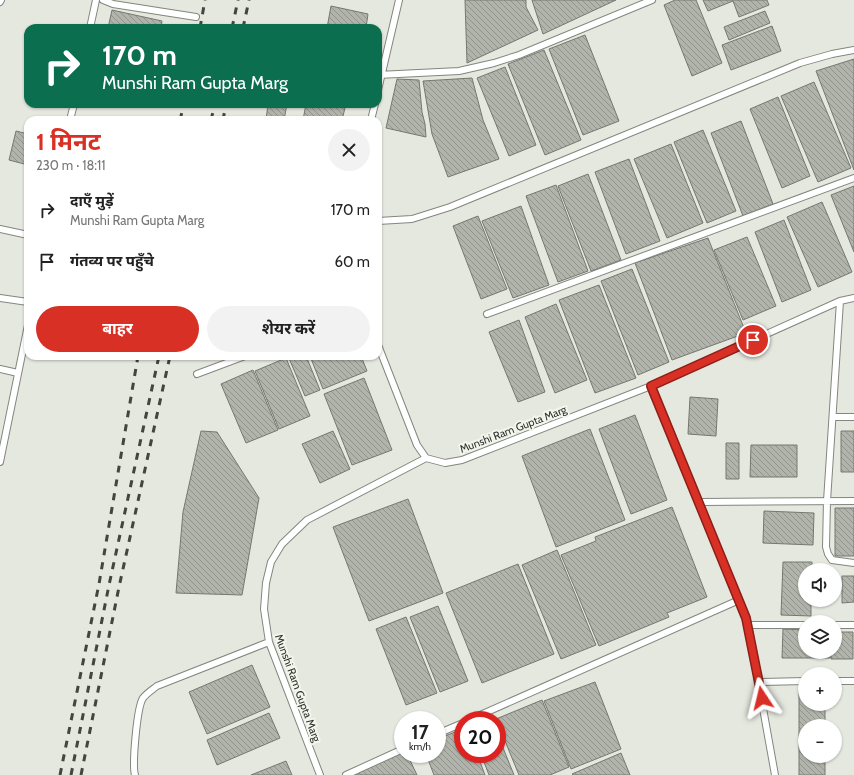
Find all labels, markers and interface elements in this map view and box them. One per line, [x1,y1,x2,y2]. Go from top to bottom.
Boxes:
text: 170 m [102,38,177,72]
icon: right [36,40,88,92]
text: Munshi Ram Gupta Marg [102,72,288,94]
text: 1 मिनट [36,127,101,156]
button: close [328,129,370,171]
text: 230 m · 18:11 [36,157,106,173]
text: दाएँ मुड़ें [70,192,114,210]
icon: right [36,199,58,221]
text: 170 m [331,201,370,219]
text: Munshi Ram Gupta Marg [70,212,204,228]
icon: arrive [36,251,58,273]
text: गंतव्य पर पहुँचे [70,252,154,270]
text: 60 m [334,253,370,271]
button: बाहर [36,306,199,352]
button: शेयर करें [207,306,370,352]
pin [736,323,770,357]
icon: arrive [742,329,764,351]
street label: Munshi Ram Gupta Marg [457,402,569,456]
map controls [798,563,842,763]
button: sound [798,563,842,607]
button: layers [798,615,842,659]
street label: Munshi Ram Gupta Marg [272,632,324,744]
button: + [798,667,842,711]
position arrow [741,677,783,719]
speed limit sign: 20 [454,711,506,763]
button: − [798,719,842,763]
text: 17 [411,720,429,744]
text: km/h [409,740,431,753]

